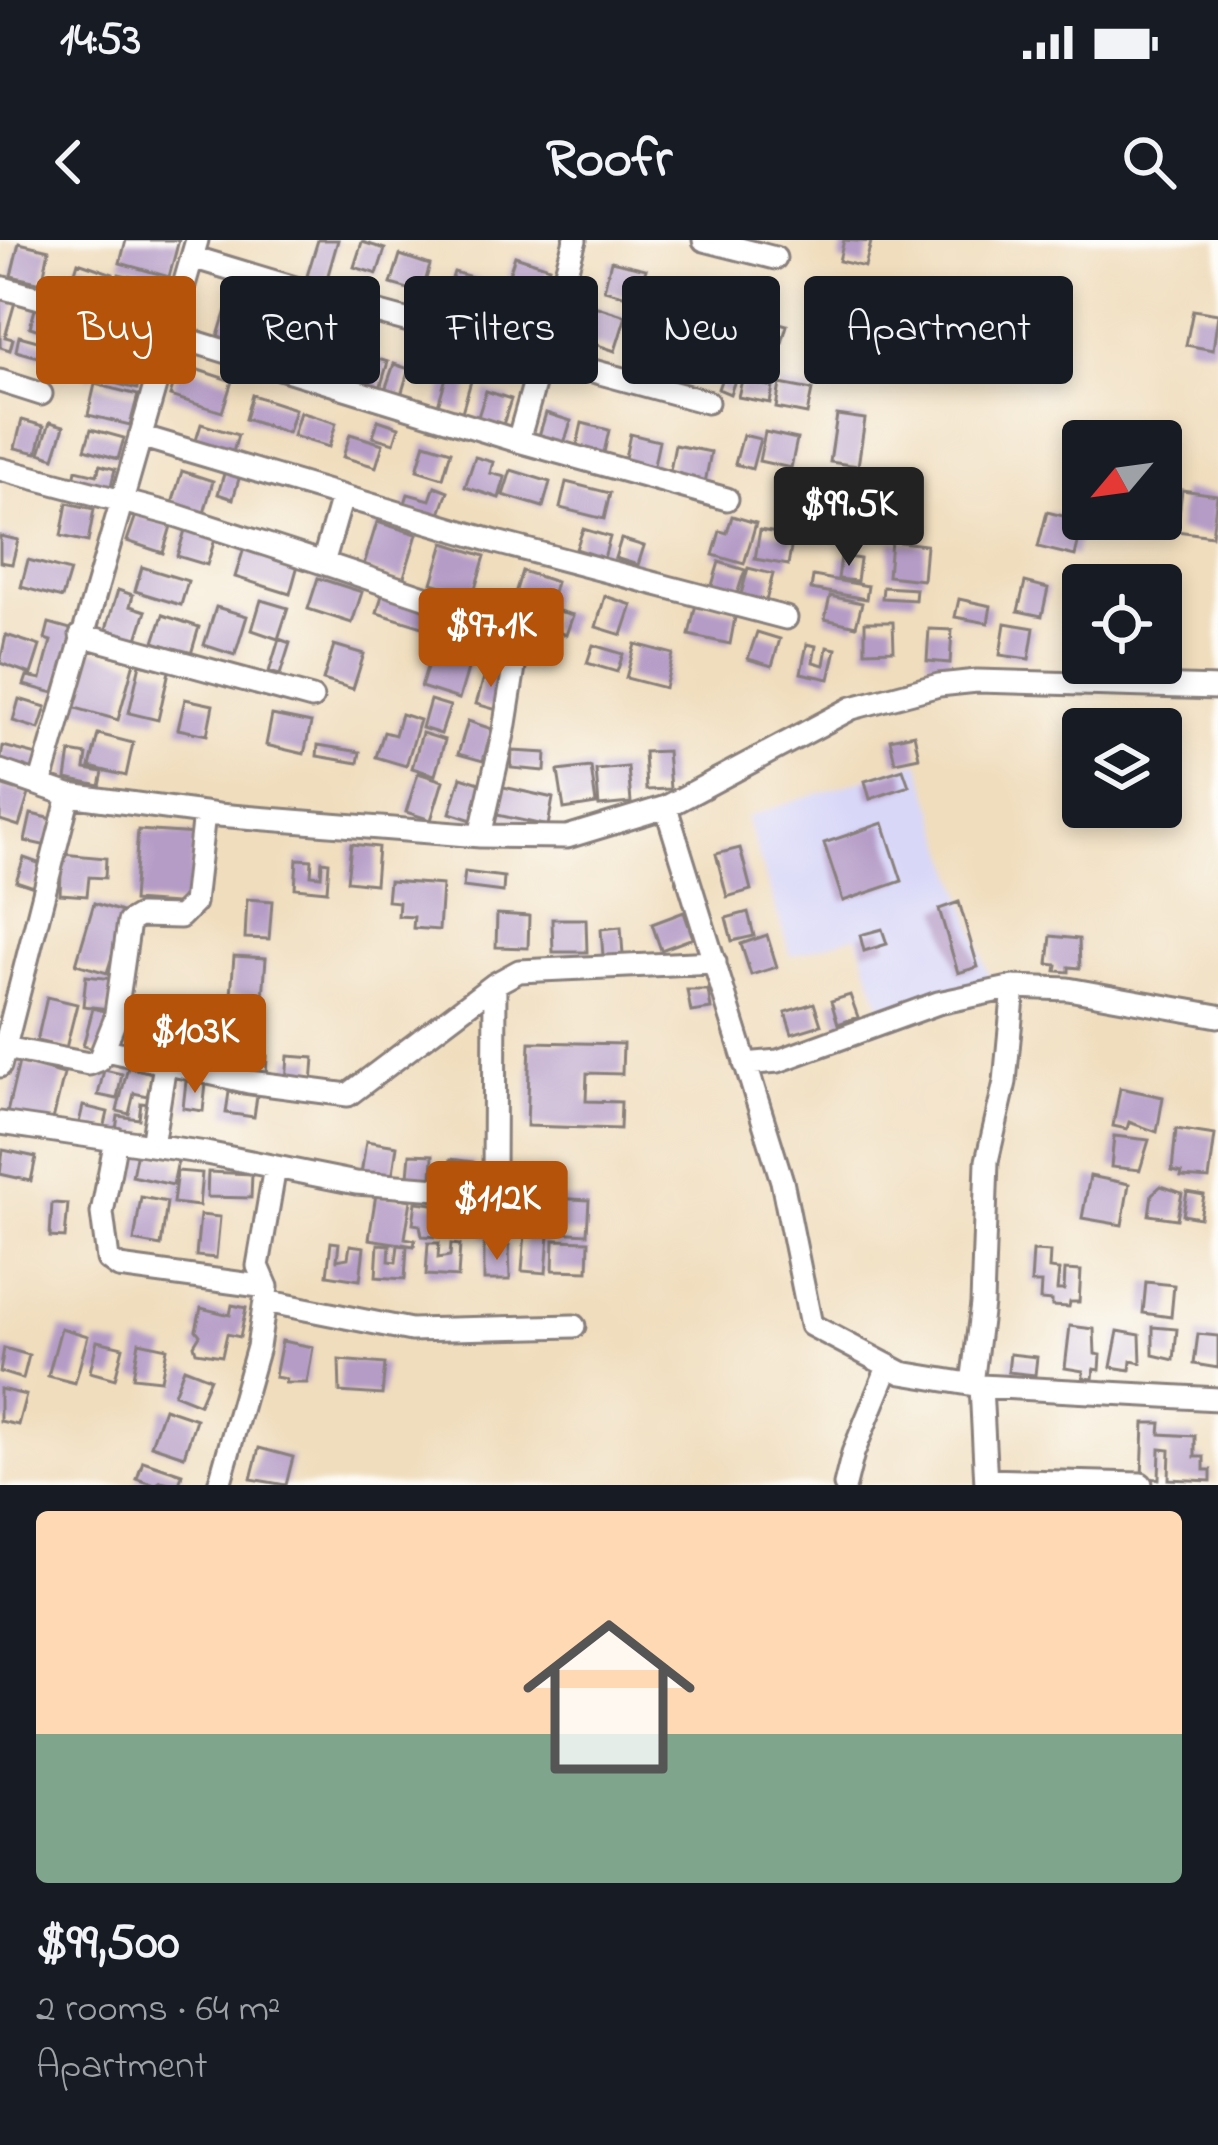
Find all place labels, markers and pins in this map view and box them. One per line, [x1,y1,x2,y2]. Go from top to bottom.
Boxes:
pin: $99.5K [751,467,947,569]
pin: $97.1K [393,588,589,690]
pin: $103K [111,994,279,1096]
pin: $112K [413,1161,581,1263]

